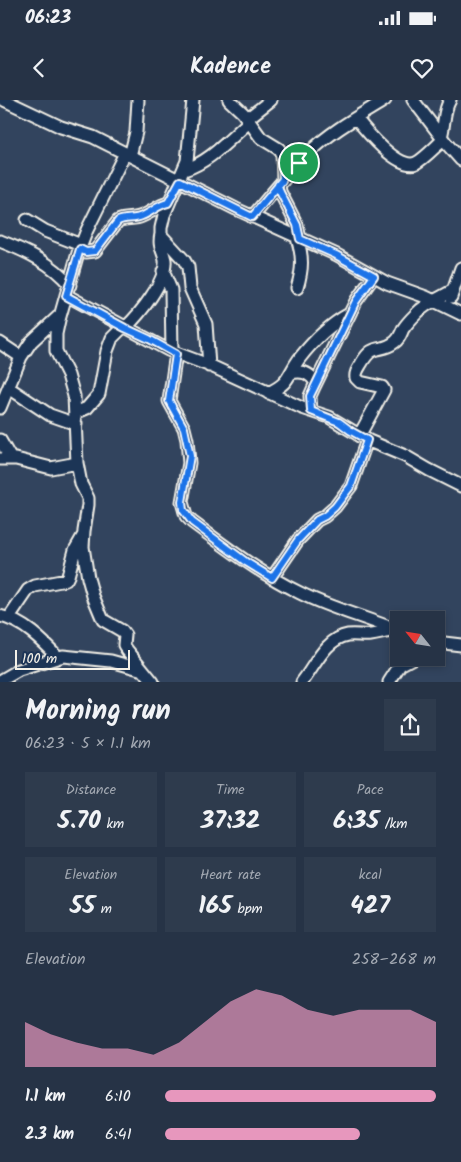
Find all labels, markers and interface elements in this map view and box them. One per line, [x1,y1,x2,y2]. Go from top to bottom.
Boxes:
text: 06:23 [25,3,71,33]
text: Kadence [190,50,271,85]
icon: back [25,54,53,82]
icon: heart [408,54,436,82]
pin [278,142,320,184]
icon: arrive [285,149,313,177]
north arrow [390,611,445,666]
map controls [390,611,445,666]
scale bar [15,647,130,670]
text: 100 m [22,648,57,670]
text: Morning run [25,689,171,734]
button: share [384,699,436,751]
text: 06:23 · 5 × 1.1 km [25,731,151,756]
text: Distance [66,779,116,801]
text: Time [216,779,245,801]
text: Pace [357,779,384,801]
text: 5.70 [58,801,101,841]
text: 37:32 [201,801,260,841]
text: 6:35 [333,801,379,841]
text: km [101,813,124,835]
text: /km [379,813,407,835]
text: Elevation [64,864,117,886]
text: Heart rate [200,864,261,886]
text: kcal [359,864,382,886]
text: 55 [70,886,95,926]
text: 165 [198,886,232,926]
text: 427 [350,886,390,926]
text: m [95,898,112,920]
text: bpm [232,898,263,920]
text: Elevation [25,947,86,972]
text: 258–268 m [352,947,436,972]
text: 1.1 km [25,1084,66,1109]
text: 6:10 [105,1084,131,1109]
text: 2.3 km [25,1122,74,1147]
text: 6:41 [105,1122,132,1147]

